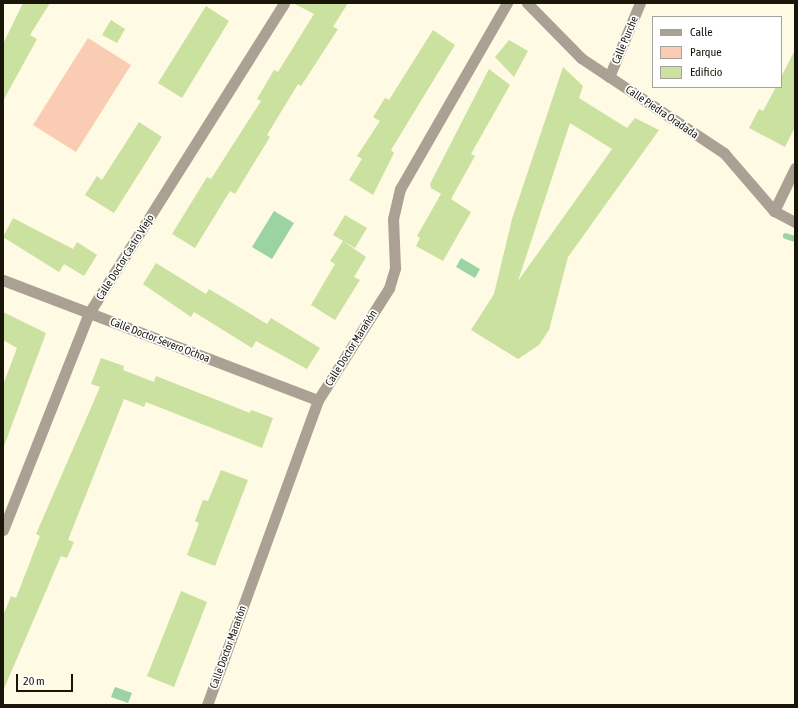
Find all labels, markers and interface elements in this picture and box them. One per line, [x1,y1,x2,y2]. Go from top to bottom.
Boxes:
street label: Calle Purche [609,14,641,66]
legend [652,16,782,88]
text: Calle [690,25,713,39]
text: Parque [690,45,722,59]
text: Edificio [690,65,722,79]
street label: Calle Piedra Oradada [623,83,701,141]
street label: Calle Doctor Castro Viejo [93,212,157,302]
street label: Calle Doctor Marañón [322,308,380,388]
street label: Calle Doctor Severo Ochoa [108,315,212,365]
street label: Calle Doctor Marañón [207,604,249,690]
scale bar [18,666,75,692]
text: 20 m [23,674,45,688]

